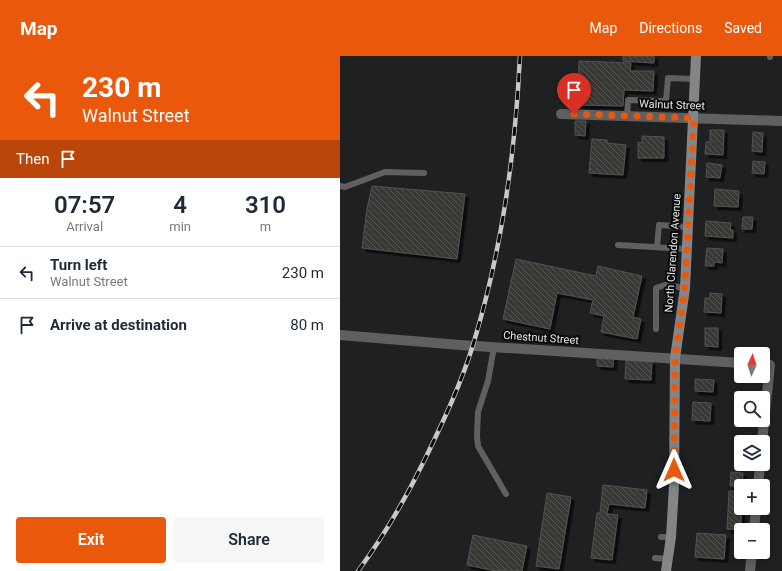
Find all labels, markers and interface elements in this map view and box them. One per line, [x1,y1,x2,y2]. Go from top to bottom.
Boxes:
text: Map [20,17,58,40]
text: Map [590,20,617,36]
text: Directions [639,20,702,36]
text: Saved [724,20,762,36]
text: 230 m [82,71,161,104]
icon: left [16,72,68,124]
pin [557,73,591,114]
icon: arrive [563,79,585,101]
street label: Walnut Street [639,97,705,113]
text: Walnut Street [82,105,190,126]
icon: arrive [57,148,79,170]
text: Then [16,150,49,168]
text: 07:57 [54,191,115,219]
text: 4 [173,191,187,219]
text: 310 [245,191,286,219]
street label: North Clarendon Avenue [662,193,684,313]
text: Arrival [66,219,103,234]
text: min [169,219,191,234]
text: m [260,219,271,234]
text: Turn left [50,256,107,274]
icon: left [16,262,38,284]
text: 230 m [282,264,324,282]
text: Walnut Street [50,274,128,289]
icon: arrive [16,314,38,336]
text: Arrive at destination [50,316,187,334]
text: 80 m [290,316,324,334]
street label: Chestnut Street [503,329,580,347]
north arrow [734,347,770,383]
map controls [734,347,770,559]
button: search [734,391,770,427]
button: layers [734,435,770,471]
position arrow [653,449,695,491]
button: + [734,479,770,515]
button: Exit [16,517,166,563]
button: Share [174,517,324,563]
button: − [734,523,770,559]

